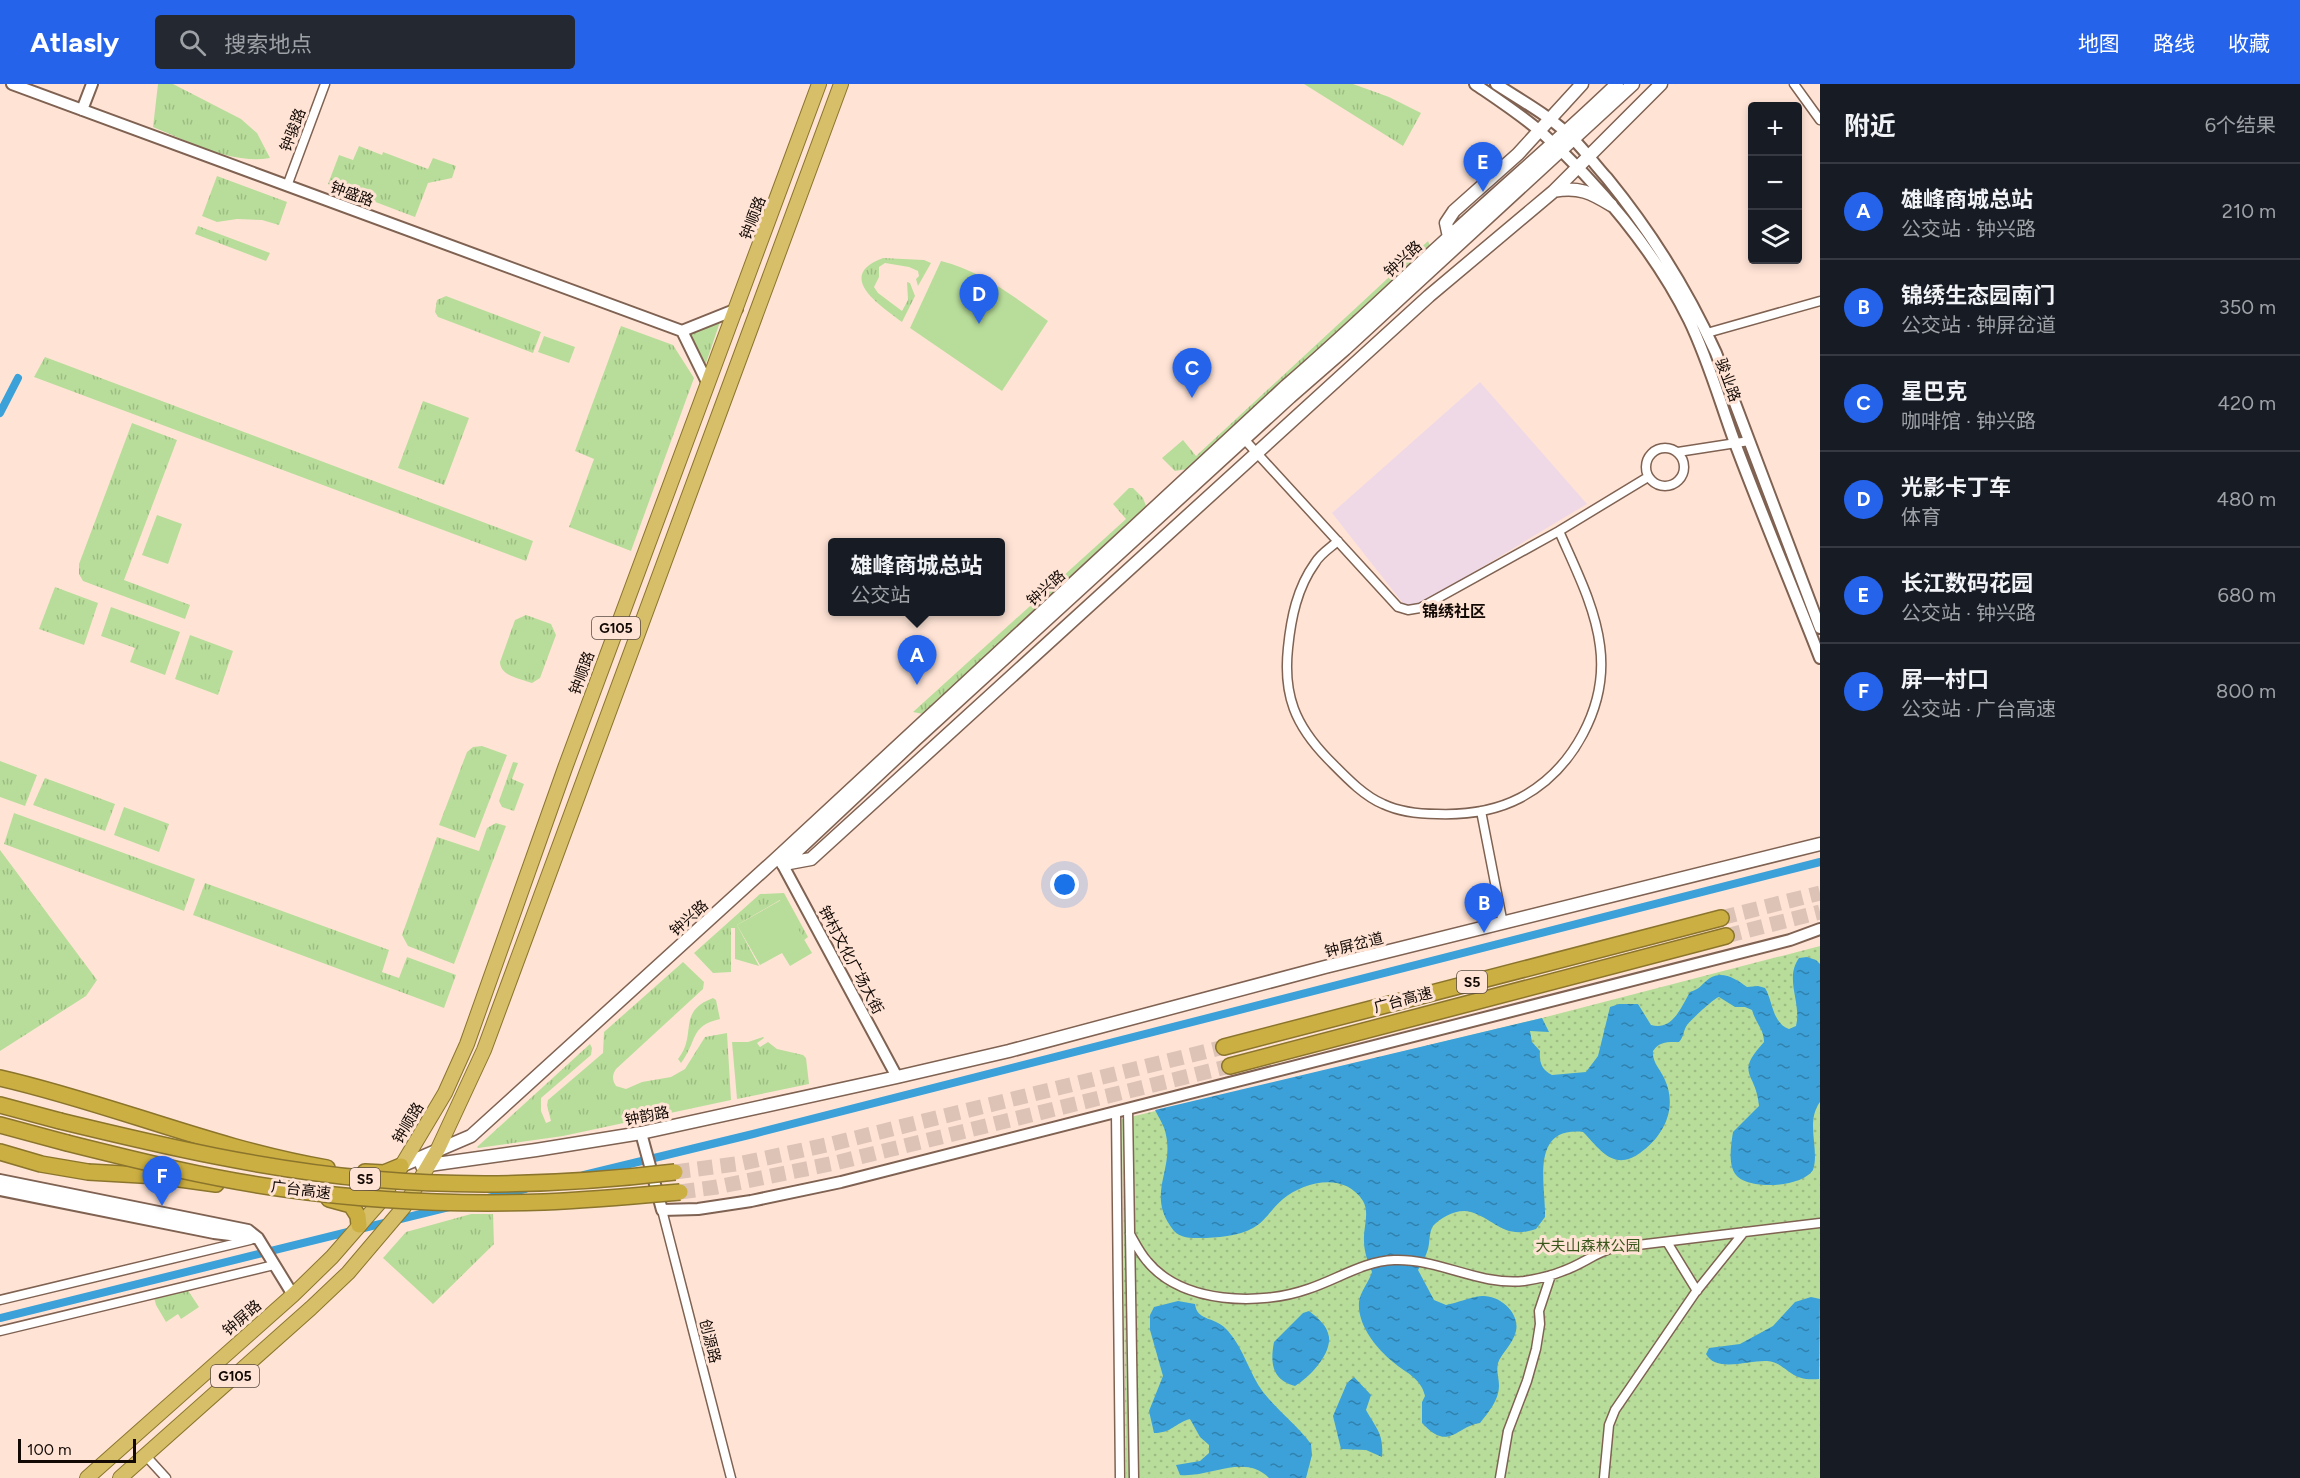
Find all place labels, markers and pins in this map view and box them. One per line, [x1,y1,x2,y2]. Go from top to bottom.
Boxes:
pin: E [1464,142,1502,192]
pin: D [960,274,998,324]
pin: C [1172,348,1212,398]
pin: A [898,636,936,685]
pin: B [1464,884,1504,933]
pin: F [142,1156,182,1206]

